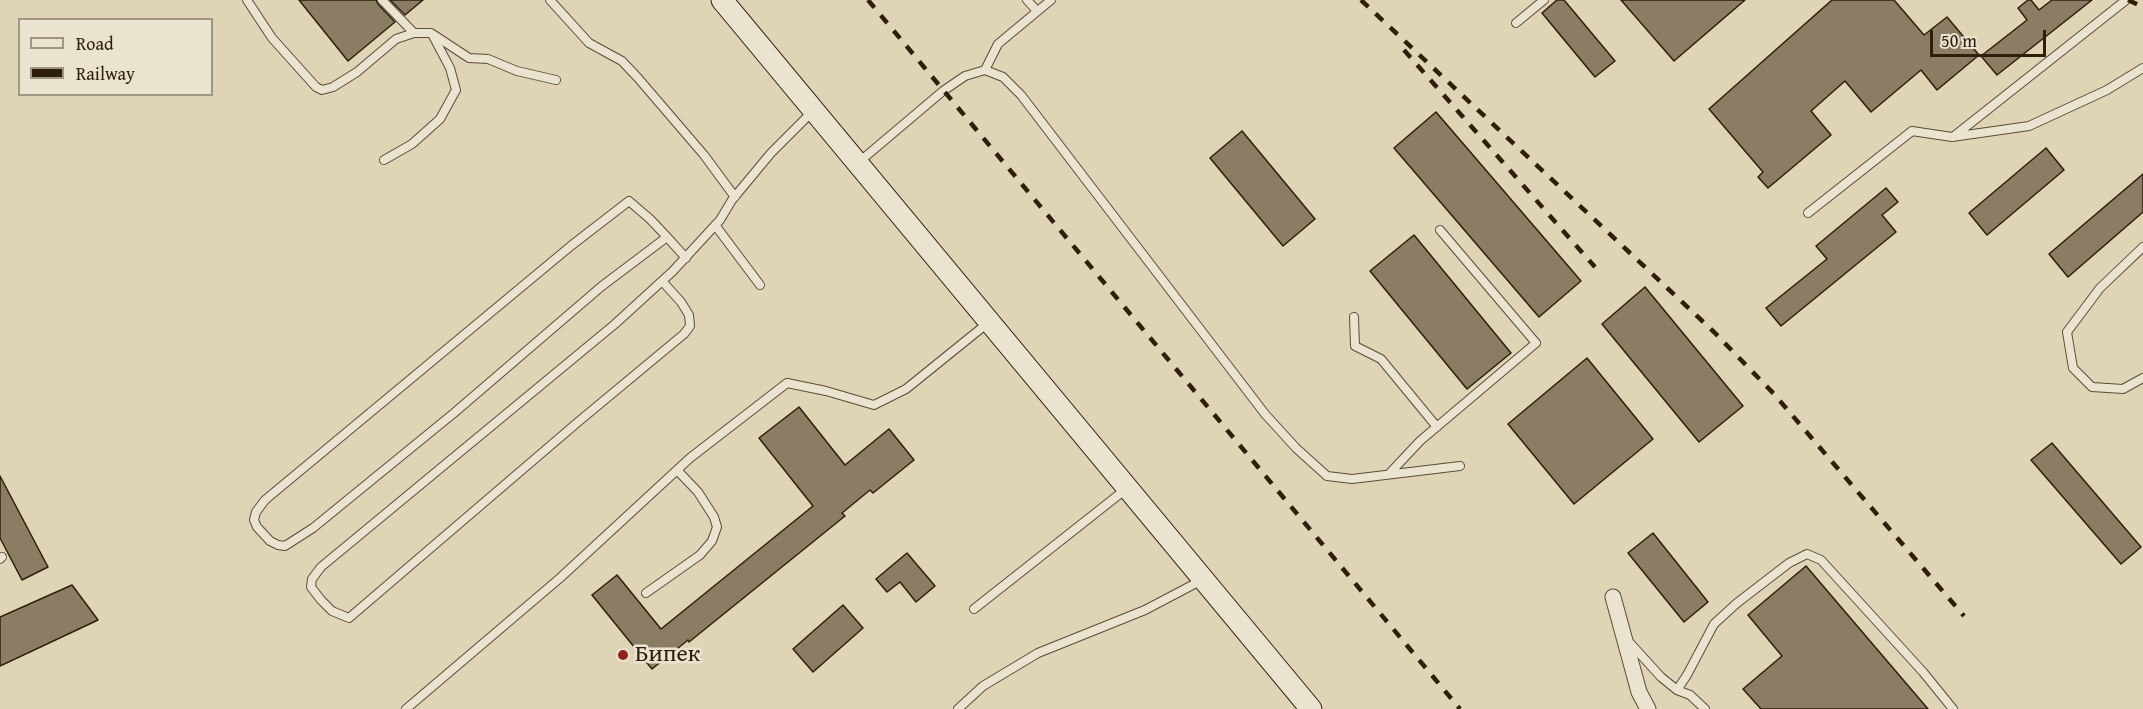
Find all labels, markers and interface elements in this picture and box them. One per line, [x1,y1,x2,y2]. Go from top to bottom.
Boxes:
legend [18,18,213,96]
scale bar [1933,18,2048,56]
text: 50 m [1941,27,1977,54]
text: Road [76,30,114,57]
text: Railway [76,60,135,87]
place label: Бипек [635,641,700,669]
marker: Бипек [616,648,630,662]

